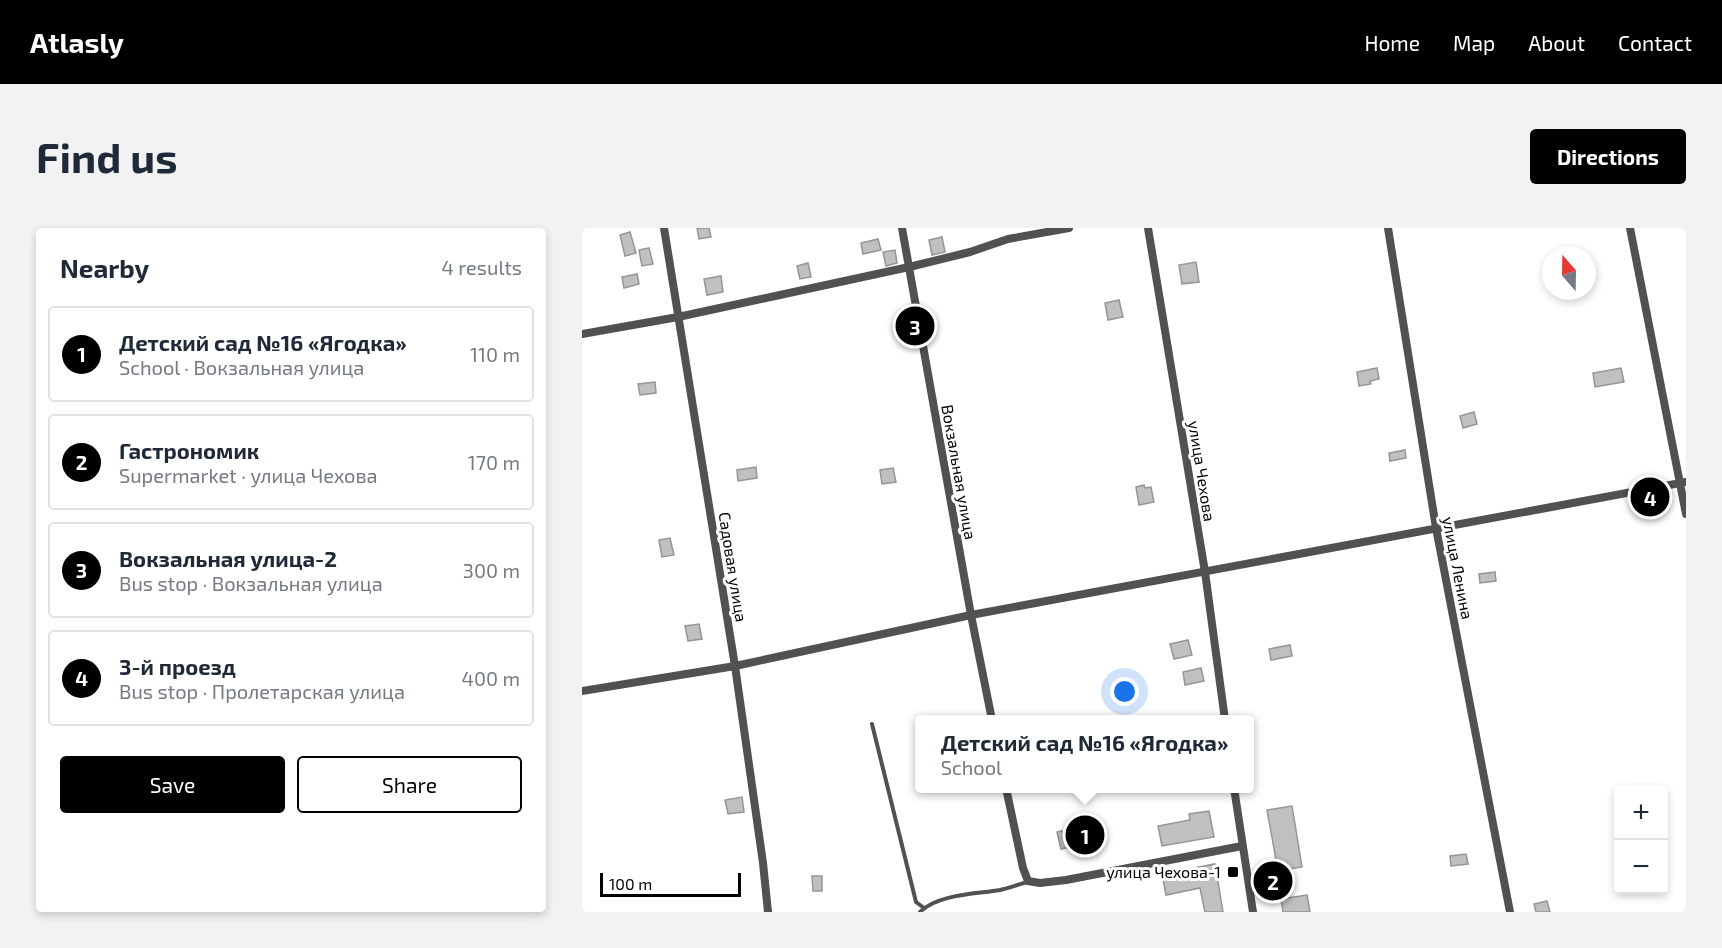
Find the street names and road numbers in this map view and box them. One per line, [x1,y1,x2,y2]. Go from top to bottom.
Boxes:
street label: Вокзальная улица [937,403,981,541]
street label: улица Чехова [1184,419,1220,523]
street label: Садовая улица [714,511,752,623]
street label: улица Ленина [1438,515,1478,621]

